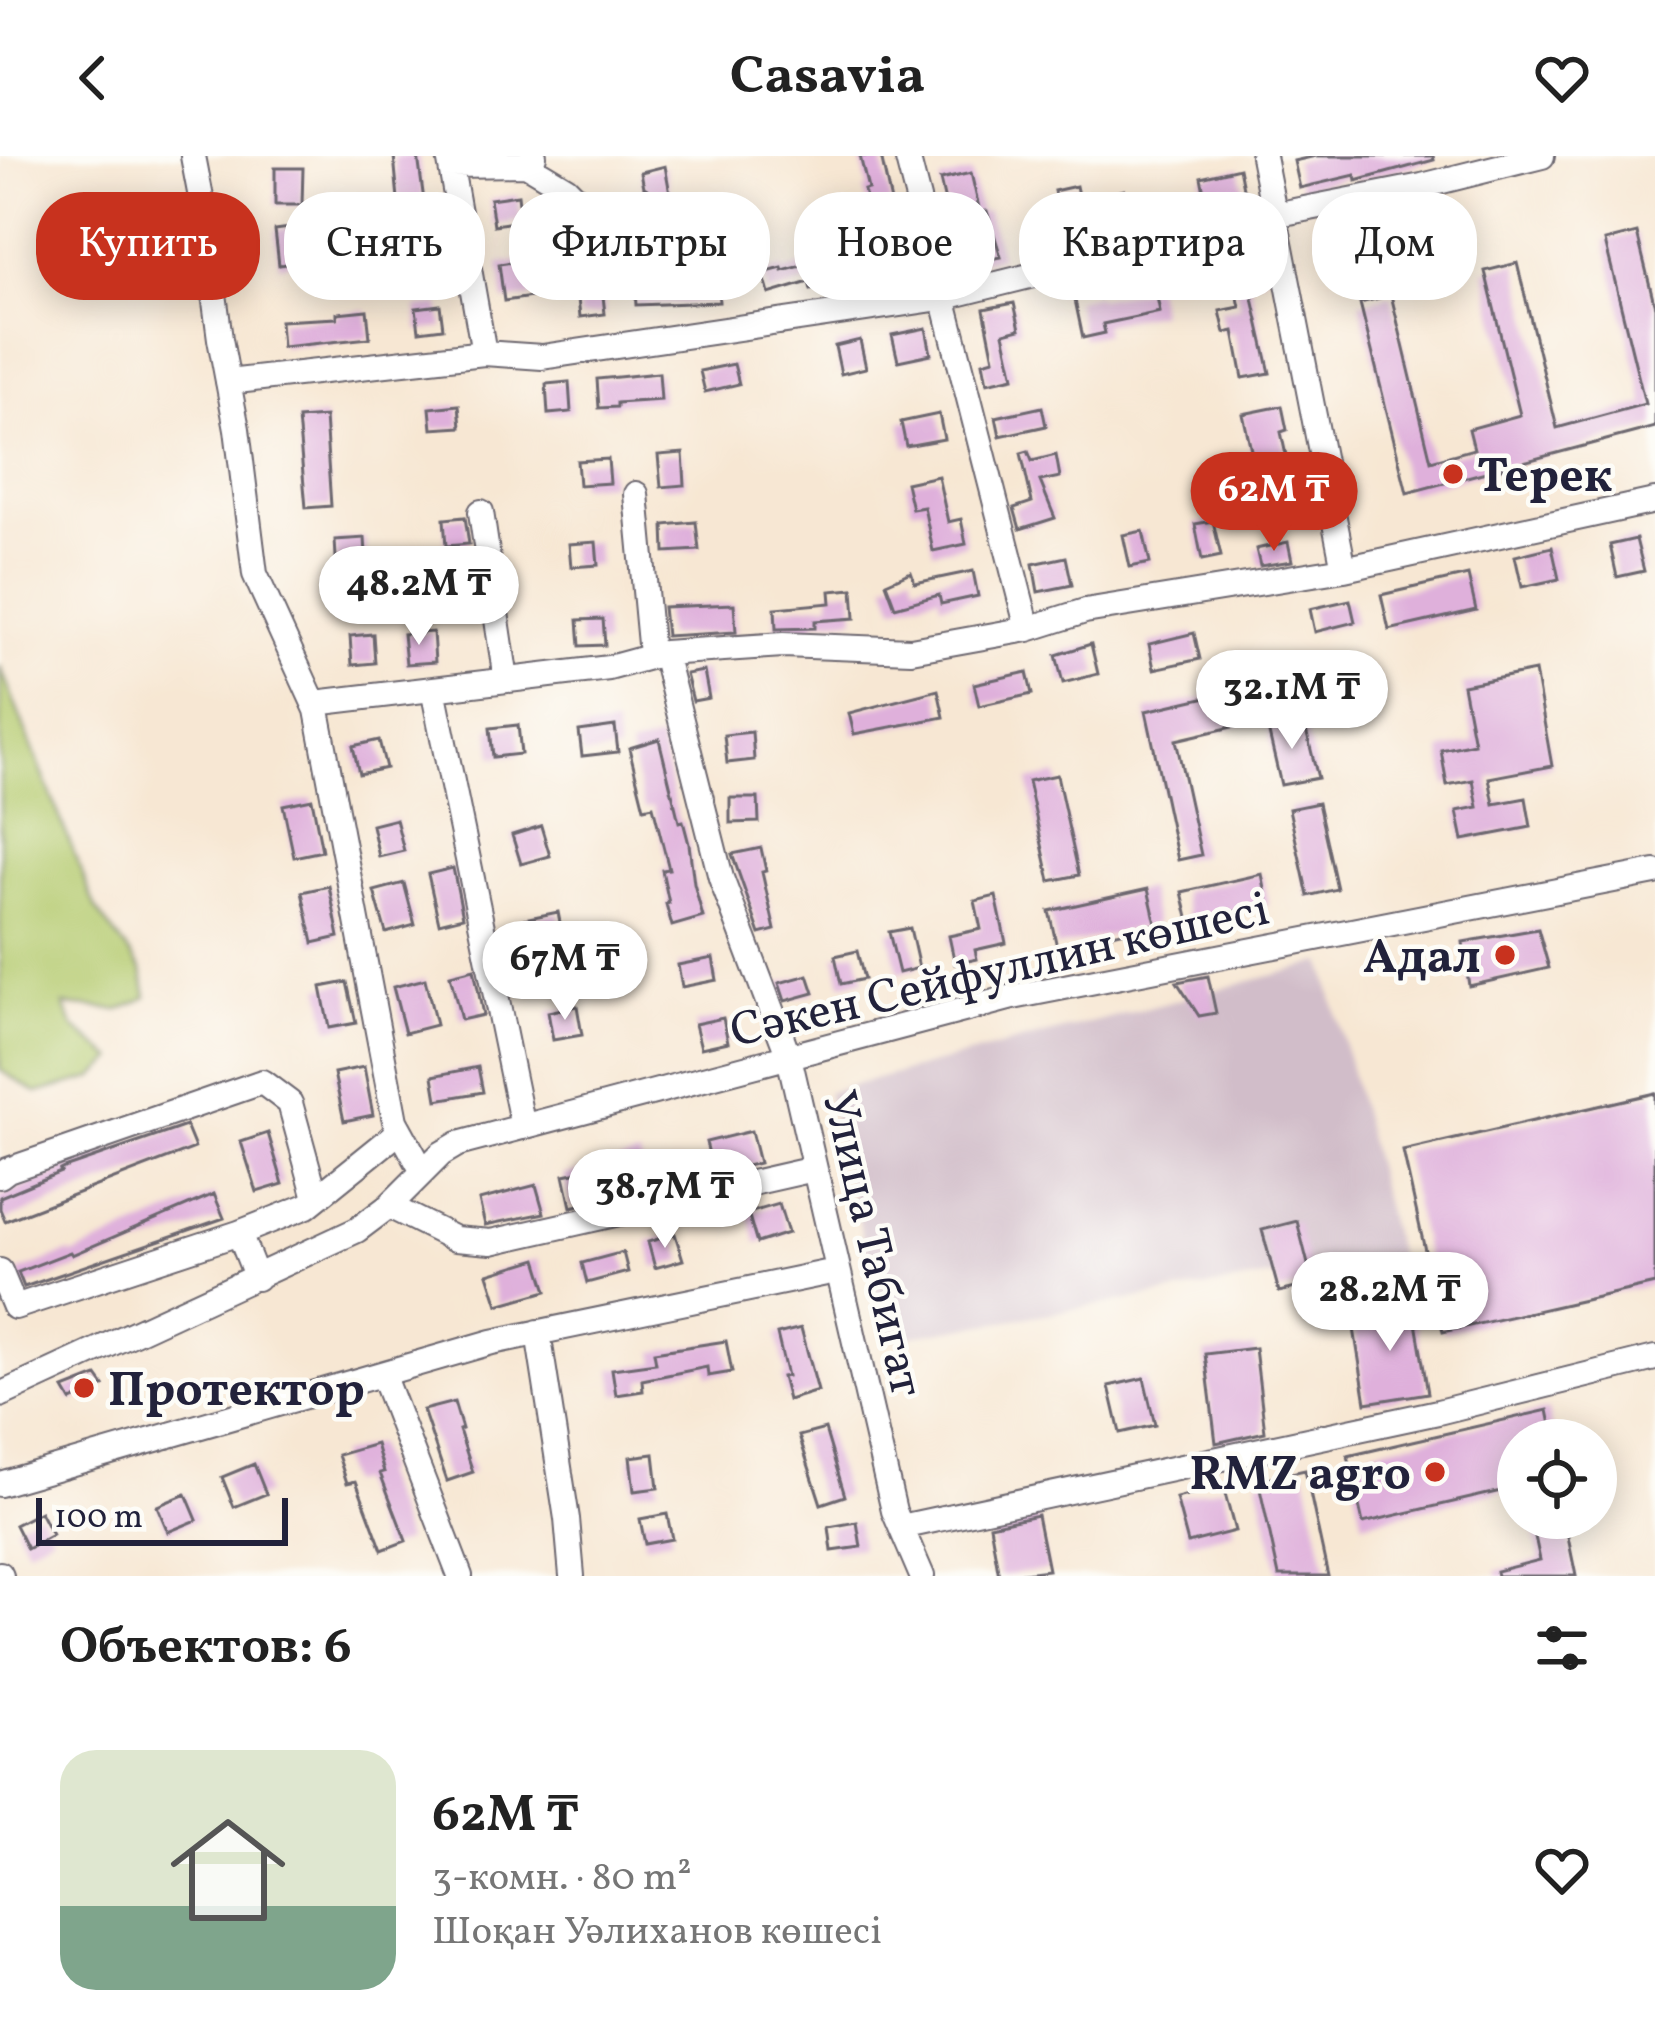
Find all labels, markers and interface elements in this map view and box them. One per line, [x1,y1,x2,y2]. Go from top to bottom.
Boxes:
text: Casavia [730,41,925,116]
icon: back [60,45,126,111]
icon: heart [1529,45,1595,111]
chip: Купить [36,192,260,300]
chip: Снять [284,192,485,300]
chip: Фильтры [509,192,770,300]
chip: Новое [794,192,995,300]
chip: Квартира [1019,192,1288,300]
chip: Дом [1312,192,1477,300]
place label: Терек [1477,445,1612,512]
pin: 62M ₸ [1190,452,1358,554]
marker: Терек [1440,461,1466,487]
text: 62M ₸ [1218,464,1330,518]
pin: 48.2M ₸ [308,546,530,648]
text: 48.2M ₸ [346,558,492,612]
pin: 32.1M ₸ [1181,650,1403,752]
text: 32.1M ₸ [1223,662,1361,716]
street label: Сәкен Сейфуллин көшесі [724,878,1276,1067]
pin: 67M ₸ [481,921,649,1023]
place label: Адал [1363,926,1481,993]
text: 67M ₸ [509,933,621,987]
marker: Адал [1492,942,1518,968]
street label: Улица Табигат [803,1084,938,1404]
pin: 38.7M ₸ [554,1149,776,1251]
text: 38.7M ₸ [595,1161,735,1215]
pin: 28.2M ₸ [1279,1252,1501,1354]
text: 28.2M ₸ [1318,1264,1462,1318]
place label: Протектор [108,1359,365,1426]
marker: Протектор [71,1375,97,1401]
map controls [1497,1419,1617,1539]
button: locate [1497,1419,1617,1539]
place label: RMZ agro [1189,1443,1411,1510]
marker: RMZ agro [1422,1459,1448,1485]
scale bar [36,1492,288,1545]
text: 100 m [54,1496,143,1542]
text: Объектов: 6 [60,1613,352,1684]
icon: filters [1529,1615,1595,1681]
text: 62M ₸ [432,1781,579,1852]
icon: home [156,1798,300,1942]
icon: heart [1529,1837,1595,1903]
text: 3-комн. · 80 m² [432,1852,692,1906]
text: Шоқан Уәлиханов көшесі [432,1906,882,1960]

